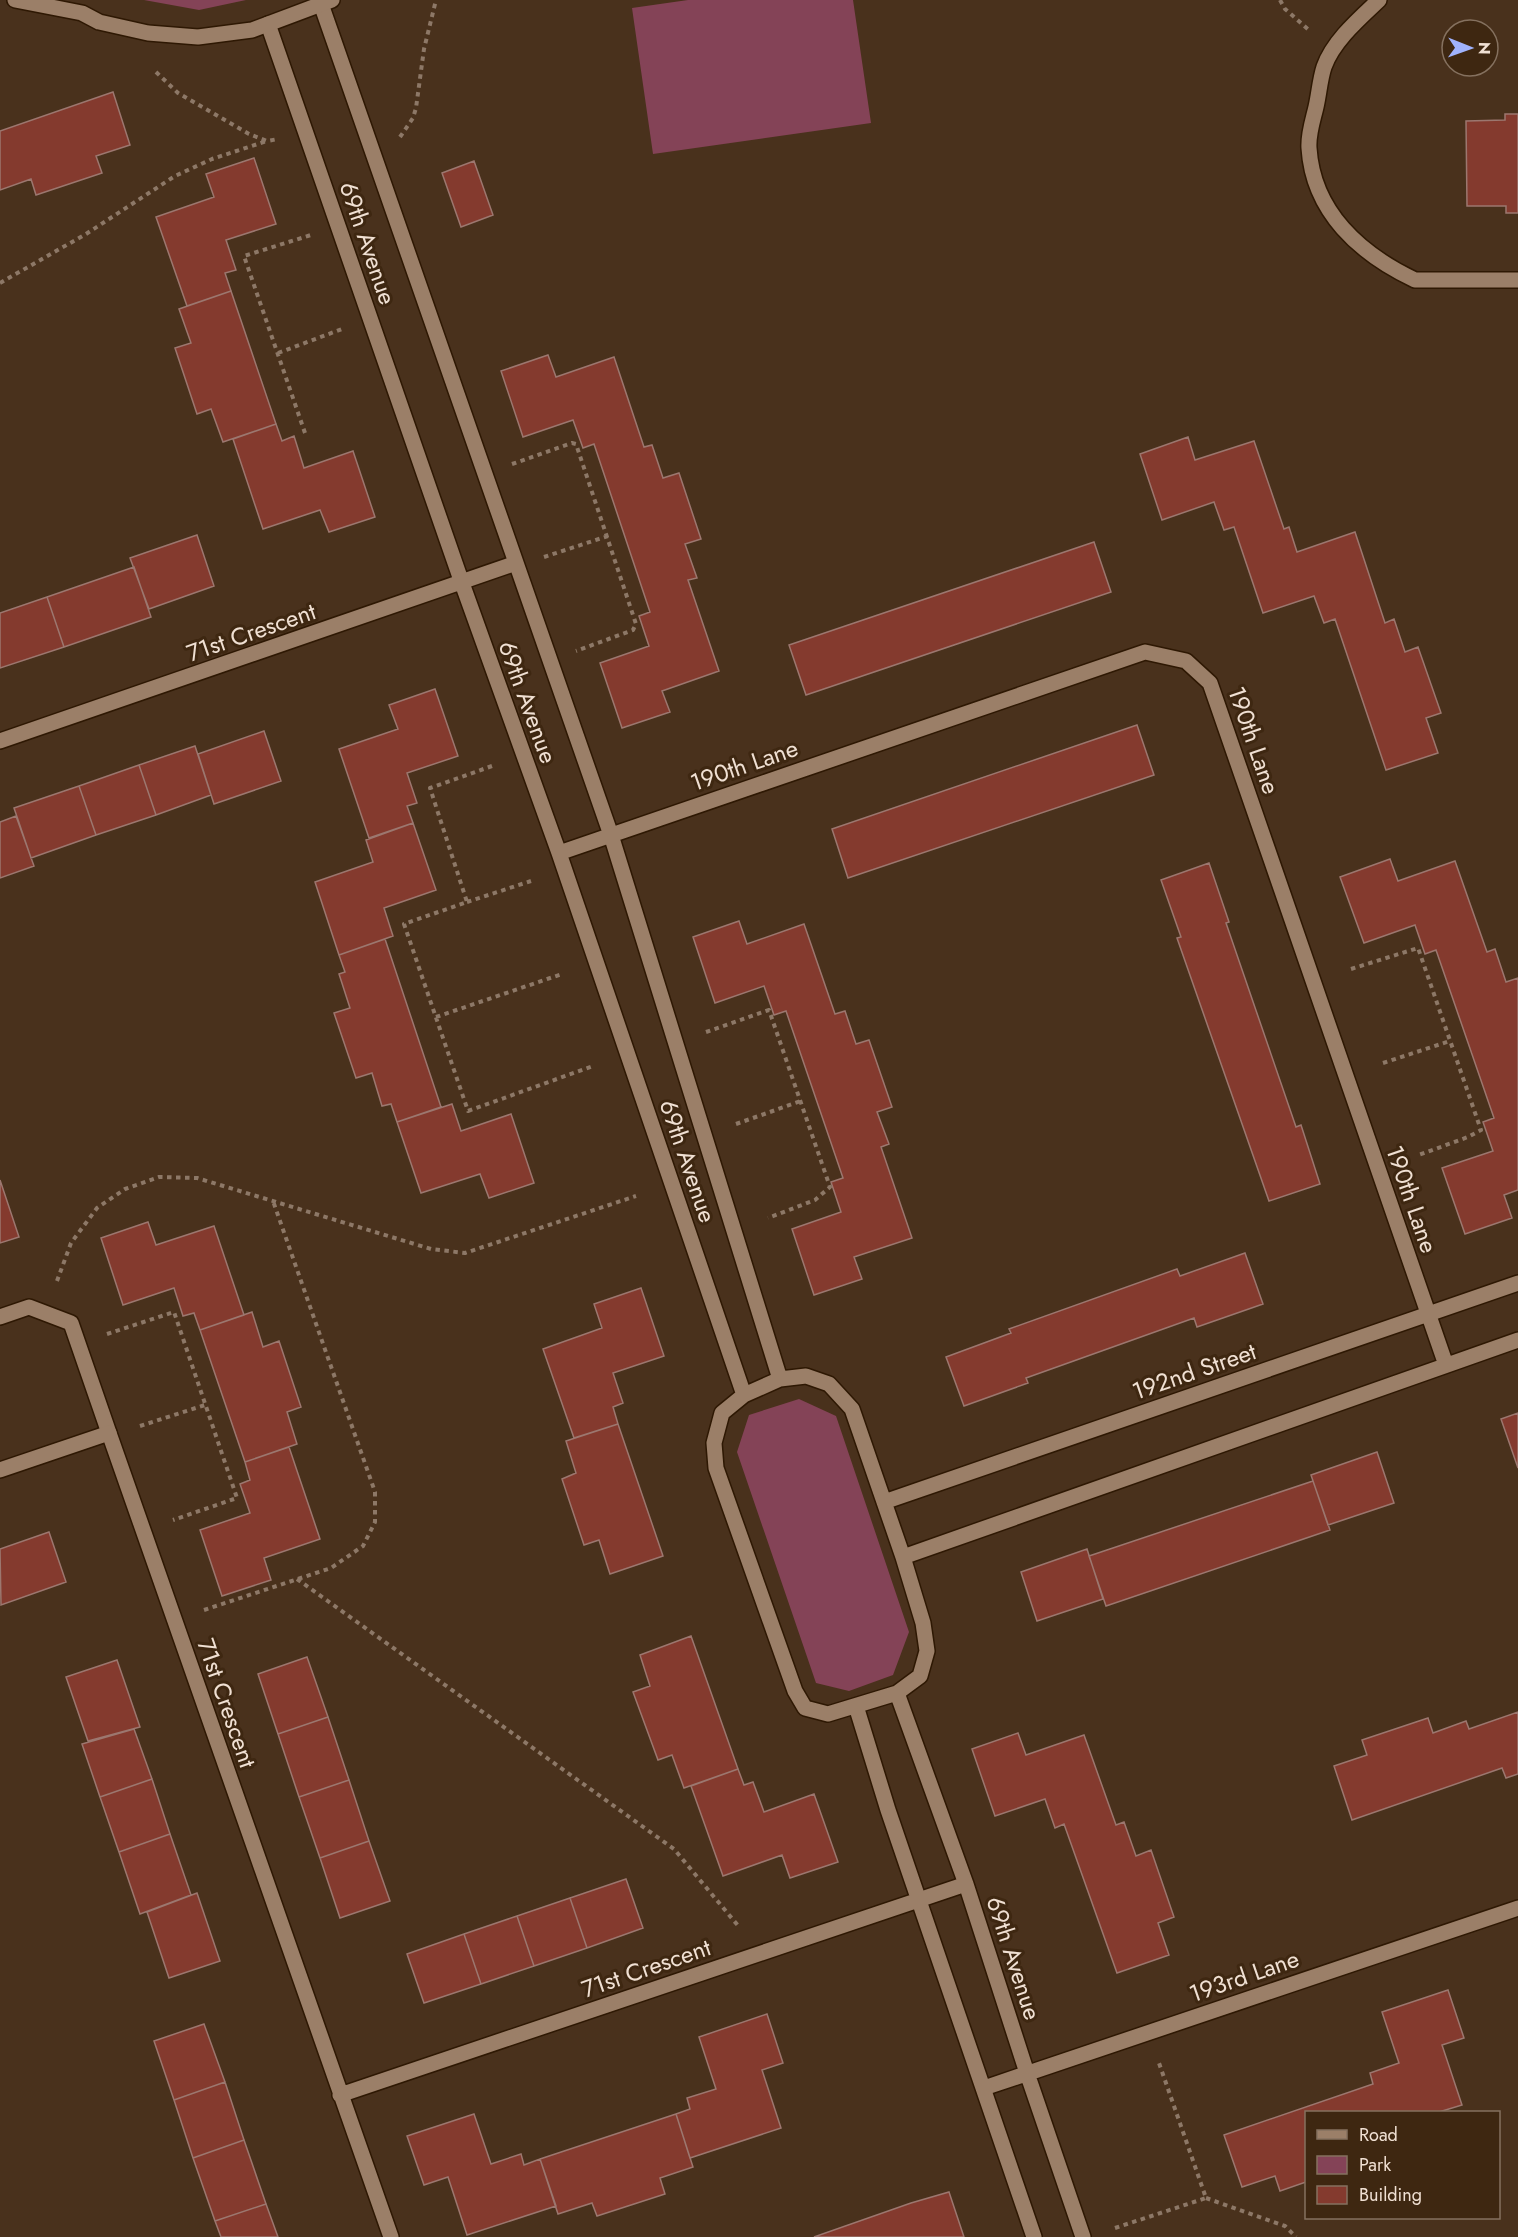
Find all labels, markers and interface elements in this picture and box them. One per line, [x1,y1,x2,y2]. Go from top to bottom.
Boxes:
north arrow [1440,18,1500,78]
text: N [1473,42,1496,55]
street label: 69th Avenue [331,177,405,309]
street label: 71st Crescent [182,593,321,670]
street label: 69th Avenue [490,636,566,768]
street label: 190th Lane [1219,681,1289,799]
street label: 190th Lane [685,730,803,800]
street label: 69th Avenue [651,1095,725,1227]
street label: 190th Lane [1377,1140,1447,1258]
street label: 192nd Street [1127,1333,1261,1409]
street label: 71st Crescent [189,1634,266,1773]
street label: 69th Avenue [978,1892,1050,2024]
street label: 71st Crescent [577,1929,716,2006]
street label: 193rd Lane [1184,1941,1304,2011]
legend [1305,2111,1500,2219]
text: Road [1359,2122,1398,2148]
text: Park [1359,2152,1391,2178]
text: Building [1359,2182,1422,2208]

